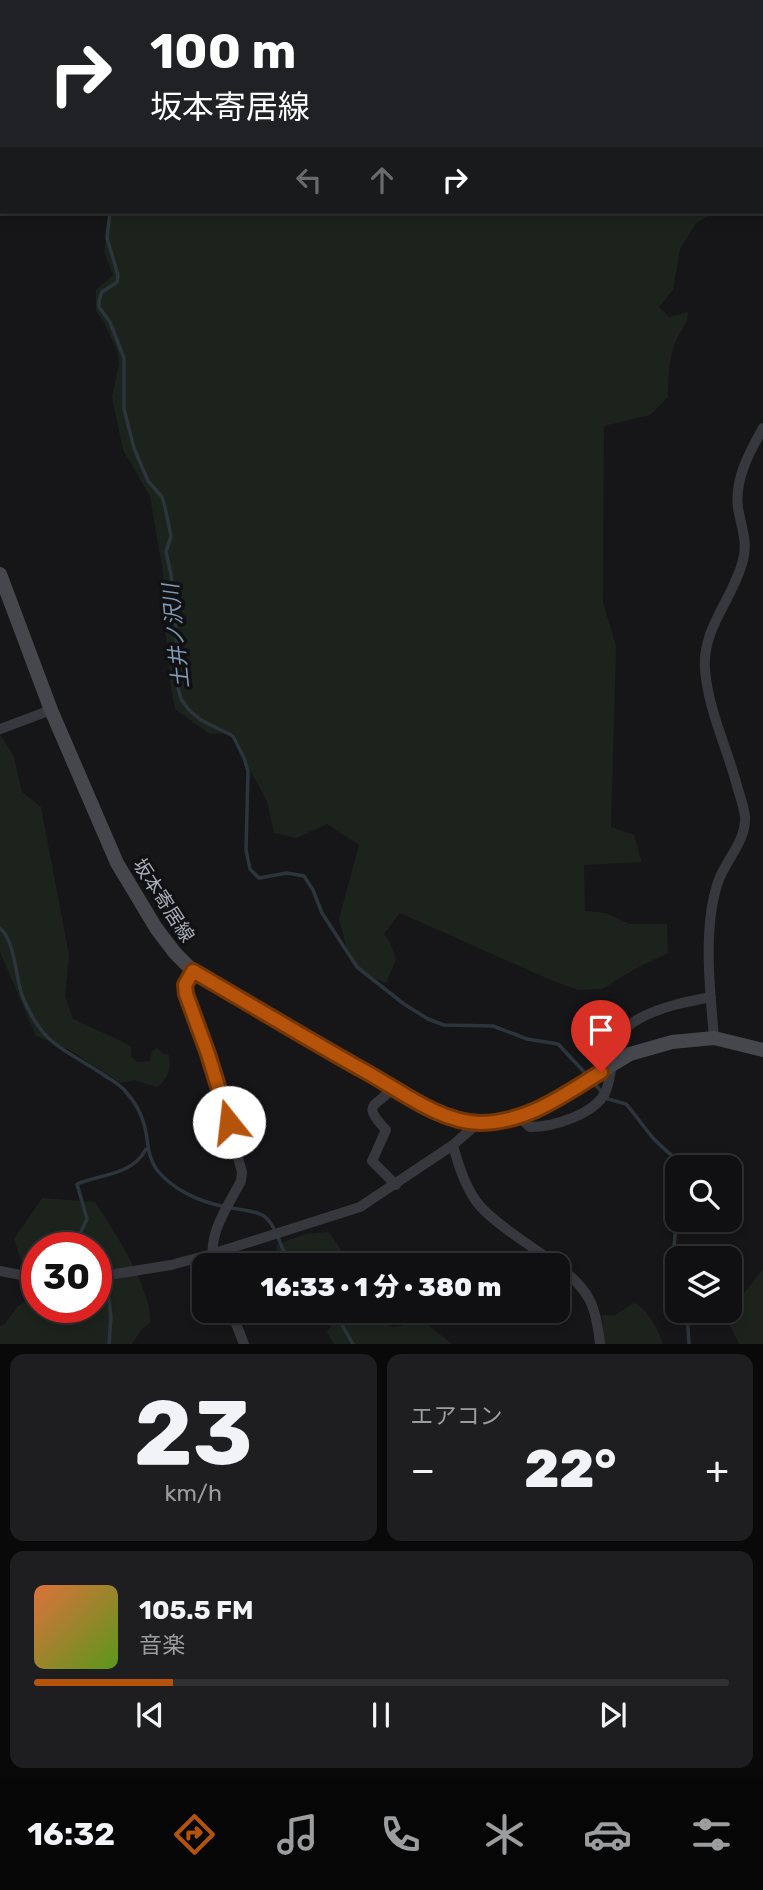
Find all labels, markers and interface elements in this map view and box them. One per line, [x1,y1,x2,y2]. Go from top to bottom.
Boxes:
text: 100 m [150,22,296,80]
icon: right [35,28,126,119]
text: 坂本寄居線 [150,88,310,126]
icon: left [290,161,328,199]
icon: ahead [363,161,401,199]
icon: right [436,161,474,199]
water label: 土井ノ沢川 [157,581,193,690]
street label: 坂本寄居線 [128,854,199,946]
pin [571,1000,631,1072]
icon: arrive [582,1011,620,1049]
position arrow [192,1085,266,1159]
map controls [665,1155,742,1323]
button: search [665,1155,742,1232]
speed limit sign: 30 [21,1232,112,1323]
button: layers [665,1246,742,1323]
text: 16:33 · 1 分 · 380 m [261,1272,501,1303]
text: 23 [134,1379,253,1487]
text: エアコン [411,1402,503,1430]
text: 22° [524,1438,616,1500]
text: − [411,1447,435,1493]
text: + [705,1447,729,1493]
text: km/h [165,1479,222,1507]
text: 105.5 FM [139,1595,254,1626]
text: 音楽 [139,1631,185,1659]
icon: previous [131,1696,169,1734]
icon: pause [362,1696,400,1734]
icon: next [594,1696,632,1734]
icon: directions [170,1810,219,1859]
icon: music [273,1810,322,1859]
icon: phone [376,1810,425,1859]
icon: climate [480,1810,529,1859]
icon: car [583,1810,632,1859]
icon: filters [687,1810,736,1859]
text: 16:32 [27,1815,115,1853]

